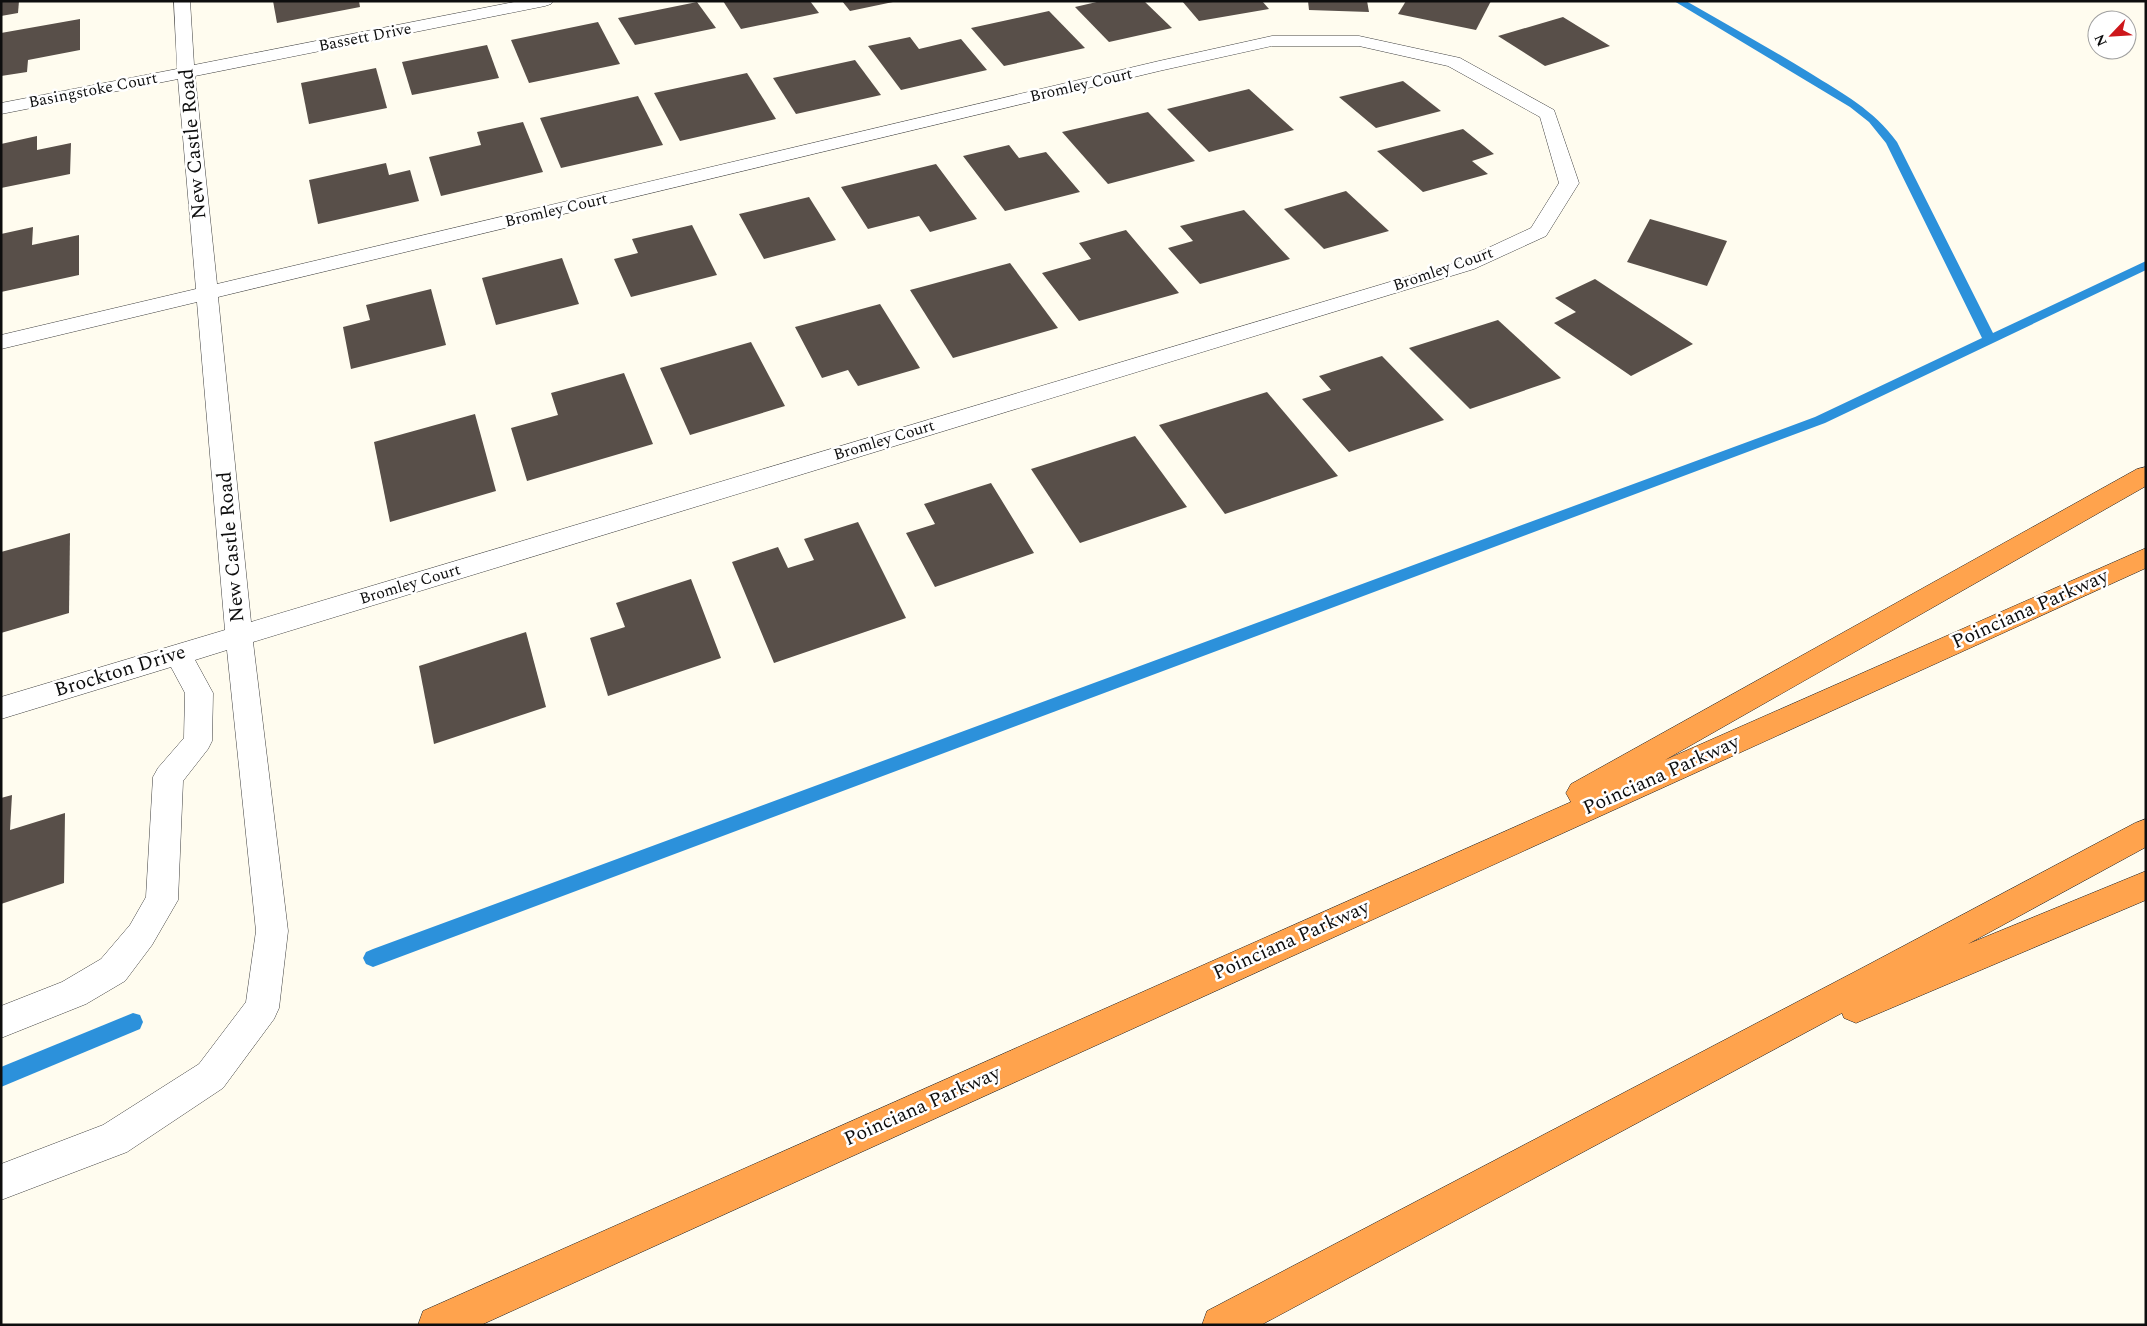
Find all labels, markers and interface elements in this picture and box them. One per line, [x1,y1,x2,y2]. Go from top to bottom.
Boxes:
north arrow [2087,10,2137,60]
street label: Bassett Drive [316,16,414,58]
text: N [2089,31,2113,50]
street label: Bromley Court [1027,61,1135,108]
street label: Basingstoke Court [27,66,160,114]
street label: New Castle Road [171,67,215,221]
street label: Bromley Court [502,186,610,233]
street label: Bromley Court [1390,241,1497,297]
street label: Bromley Court [830,413,938,467]
street label: New Castle Road [209,470,253,624]
street label: Bromley Court [356,557,464,611]
street label: Poinciana Parkway [1947,560,2114,657]
street label: Brockton Drive [51,637,189,705]
street label: Poinciana Parkway [1578,726,1745,823]
street label: Poinciana Parkway [1208,891,1375,988]
street label: Poinciana Parkway [839,1057,1006,1154]

